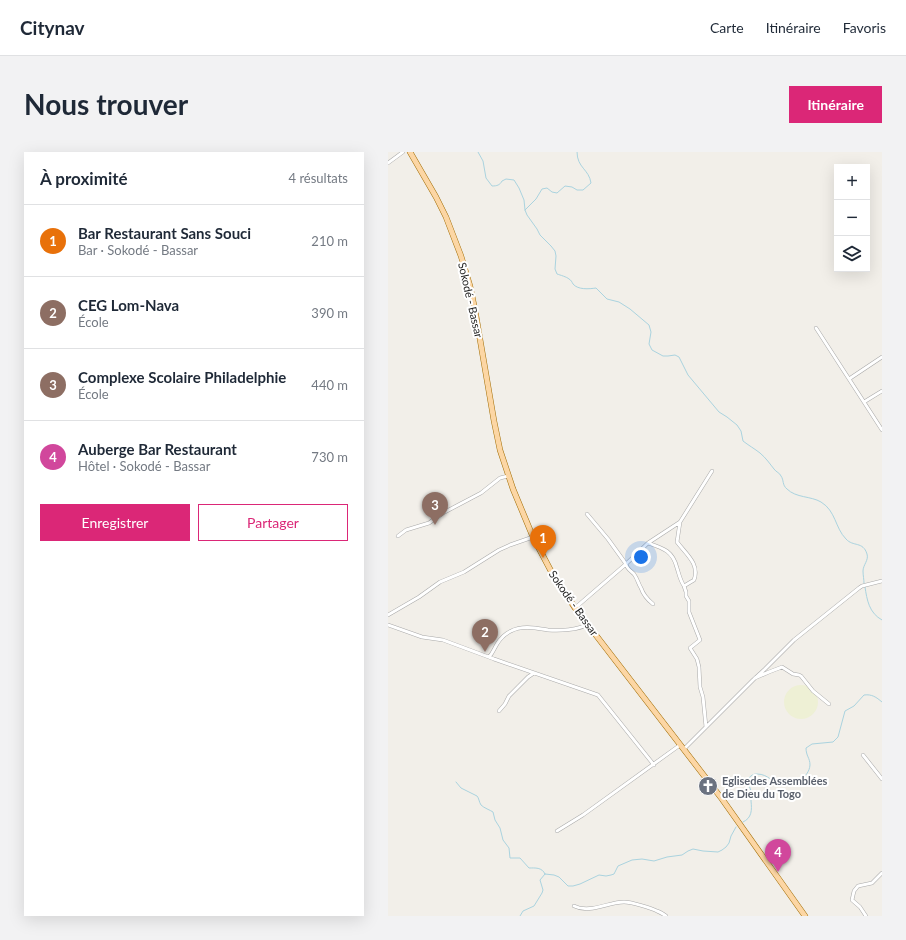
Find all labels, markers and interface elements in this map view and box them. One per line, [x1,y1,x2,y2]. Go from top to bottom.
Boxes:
text: Citynav [20,16,85,39]
text: Carte [710,19,744,36]
text: Itinéraire [766,19,821,36]
text: Favoris [843,19,886,36]
button: Itinéraire [789,86,882,123]
text: Nous trouver [24,87,188,121]
map controls [834,164,870,272]
button: + [834,164,870,200]
text: À proximité [40,168,128,189]
text: 4 résultats [289,170,348,186]
button: − [834,200,870,236]
text: Bar Restaurant Sans Souci [78,224,251,242]
text: 1 [49,233,57,249]
text: 210 m [311,233,348,249]
button: layers [834,236,870,272]
text: Bar · Sokodé - Bassar [78,242,198,258]
street label: Sokodé - Bassar [456,261,486,339]
text: CEG Lom-Nava [78,296,179,314]
text: 2 [49,305,57,321]
text: 390 m [311,305,348,321]
text: École [78,314,109,330]
text: Complexe Scolaire Philadelphie [78,368,286,386]
text: 3 [49,377,57,393]
text: 440 m [311,377,348,393]
text: École [78,386,109,402]
text: Auberge Bar Restaurant [78,440,237,458]
text: 4 [49,449,57,465]
text: 730 m [311,449,348,465]
text: Hôtel · Sokodé - Bassar [78,458,210,474]
pin: 3 [422,492,448,525]
button: Enregistrer [40,504,190,541]
button: Partager [198,504,348,541]
pin: 1 [530,525,556,558]
your location [631,547,651,567]
street label: Sokodé - Bassar [547,568,601,638]
pin: 2 [472,619,498,652]
place label: Eglisedes Assemblées de Dieu du Togo [722,774,828,800]
church icon: Eglisedes Assemblées de Dieu du Togo [697,775,719,797]
pin: 4 [765,839,791,872]

